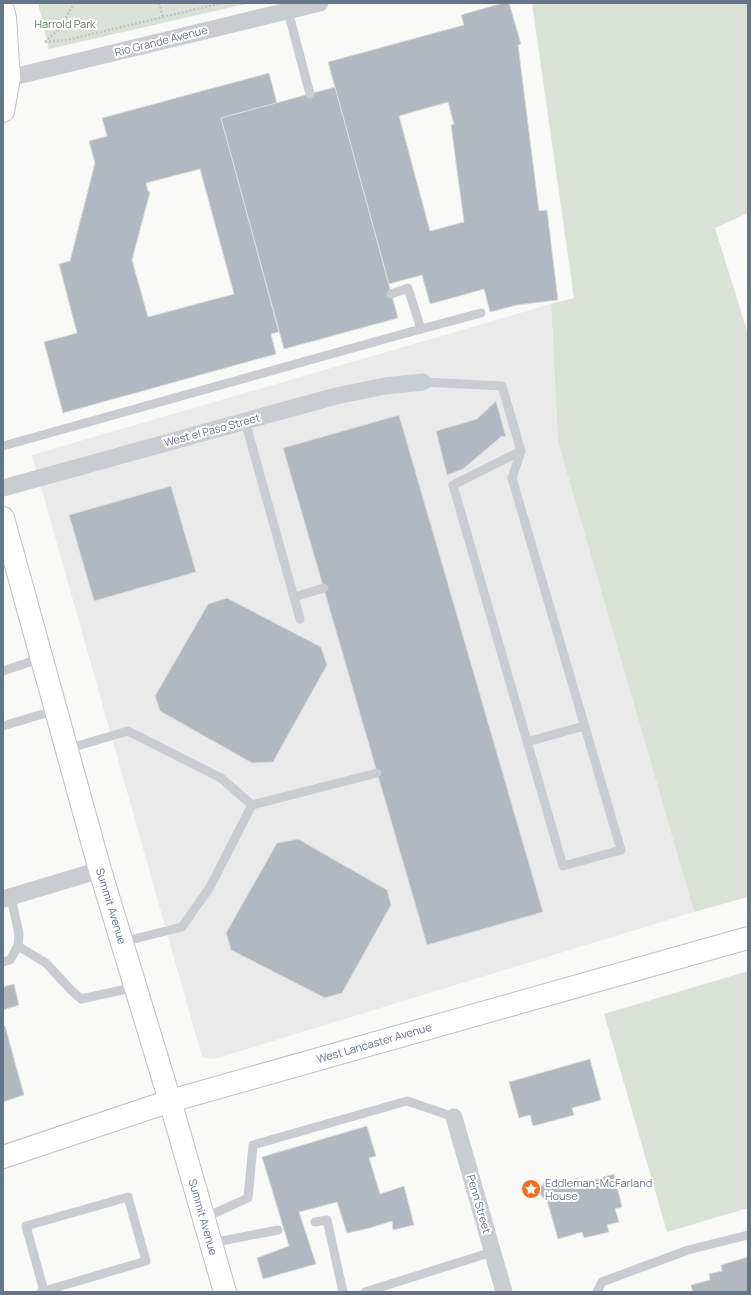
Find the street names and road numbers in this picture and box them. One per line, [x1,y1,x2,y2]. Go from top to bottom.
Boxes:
street label: Rio Grande Avenue [113,22,209,59]
street label: West el Paso Street [162,409,262,450]
street label: Summit Avenue [93,866,130,946]
street label: West Lancaster Avenue [315,1019,434,1066]
street label: Penn Street [464,1173,495,1235]
street label: Summit Avenue [185,1177,222,1257]

